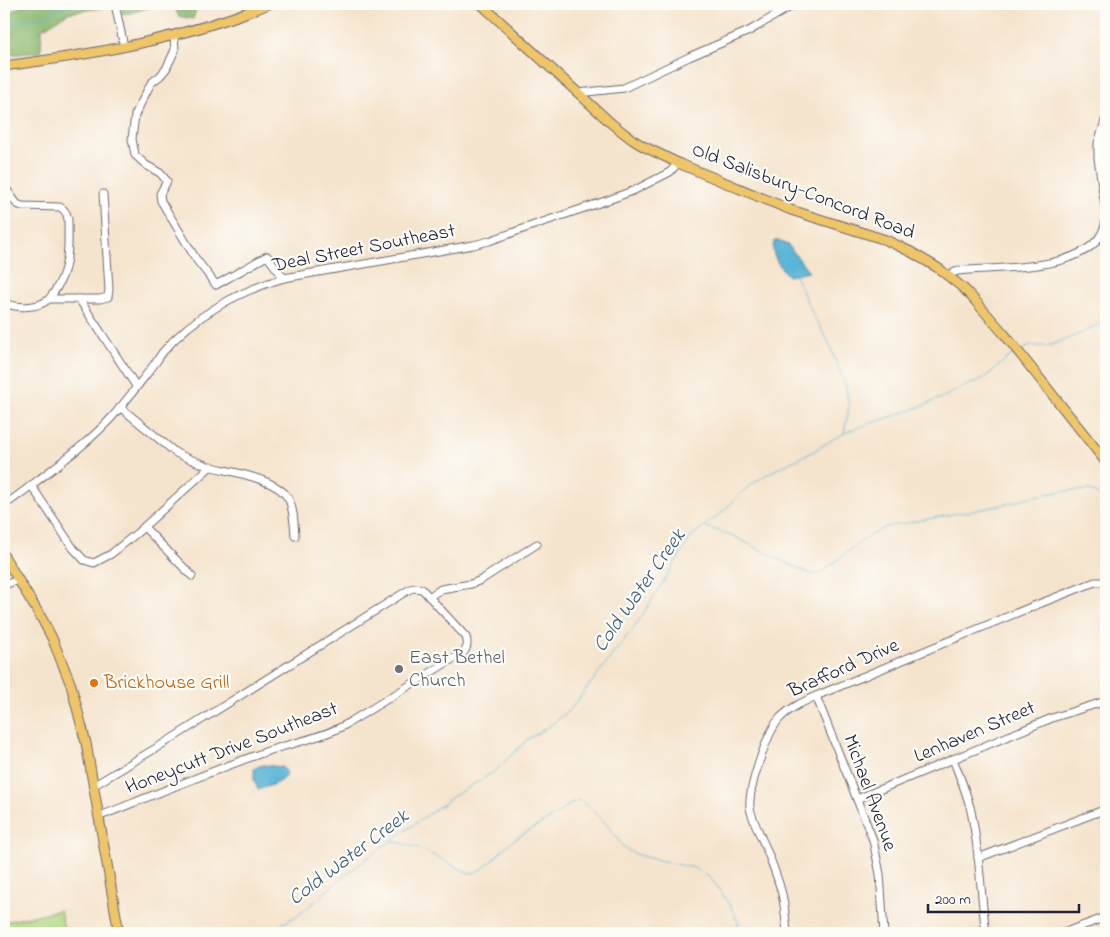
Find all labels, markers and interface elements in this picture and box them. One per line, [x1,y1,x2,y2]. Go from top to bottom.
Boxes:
street label: Old Salisbury-Concord Road [687,136,919,248]
street label: Deal Street Southeast [269,217,458,281]
water label: Cold Water Creek [586,523,694,659]
street label: Brafford Drive [783,632,904,707]
place label: East Bethel Church [409,644,505,696]
marker: East Bethel Church [393,663,405,675]
place label: Brickhouse Grill [103,669,229,698]
marker: Brickhouse Grill [88,677,100,689]
street label: Lenhaven Street [910,694,1040,772]
street label: Honeycutt Drive Southeast [122,695,343,803]
street label: Michael Avenue [835,731,904,855]
water label: Cold Water Creek [282,802,416,913]
scale bar [928,882,1079,914]
text: 200 m [935,889,971,911]

